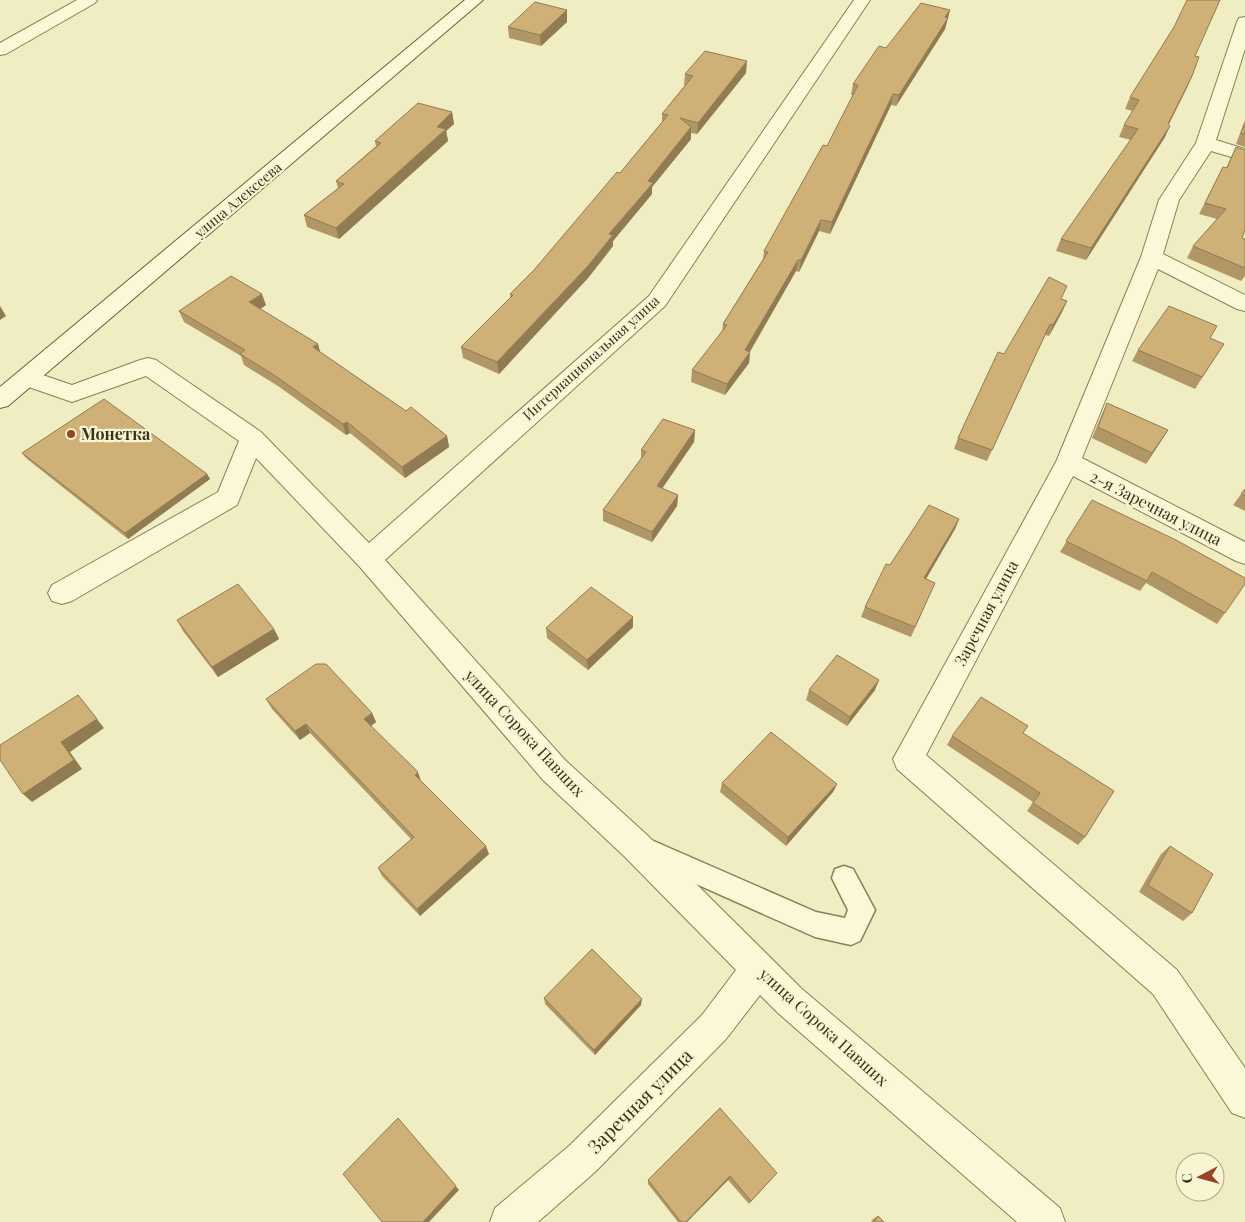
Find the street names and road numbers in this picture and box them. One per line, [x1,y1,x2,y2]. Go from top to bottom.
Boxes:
street label: улица Алексеева [189,157,285,242]
street label: Интернациональная улица [518,291,663,424]
street label: 2-я Заречная улица [1087,465,1226,550]
street label: Заречная улица [949,556,1022,669]
street label: улица Сорока Павших [460,664,590,801]
street label: улица Сорока Павших [755,962,894,1091]
street label: Заречная улица [581,1042,698,1158]

